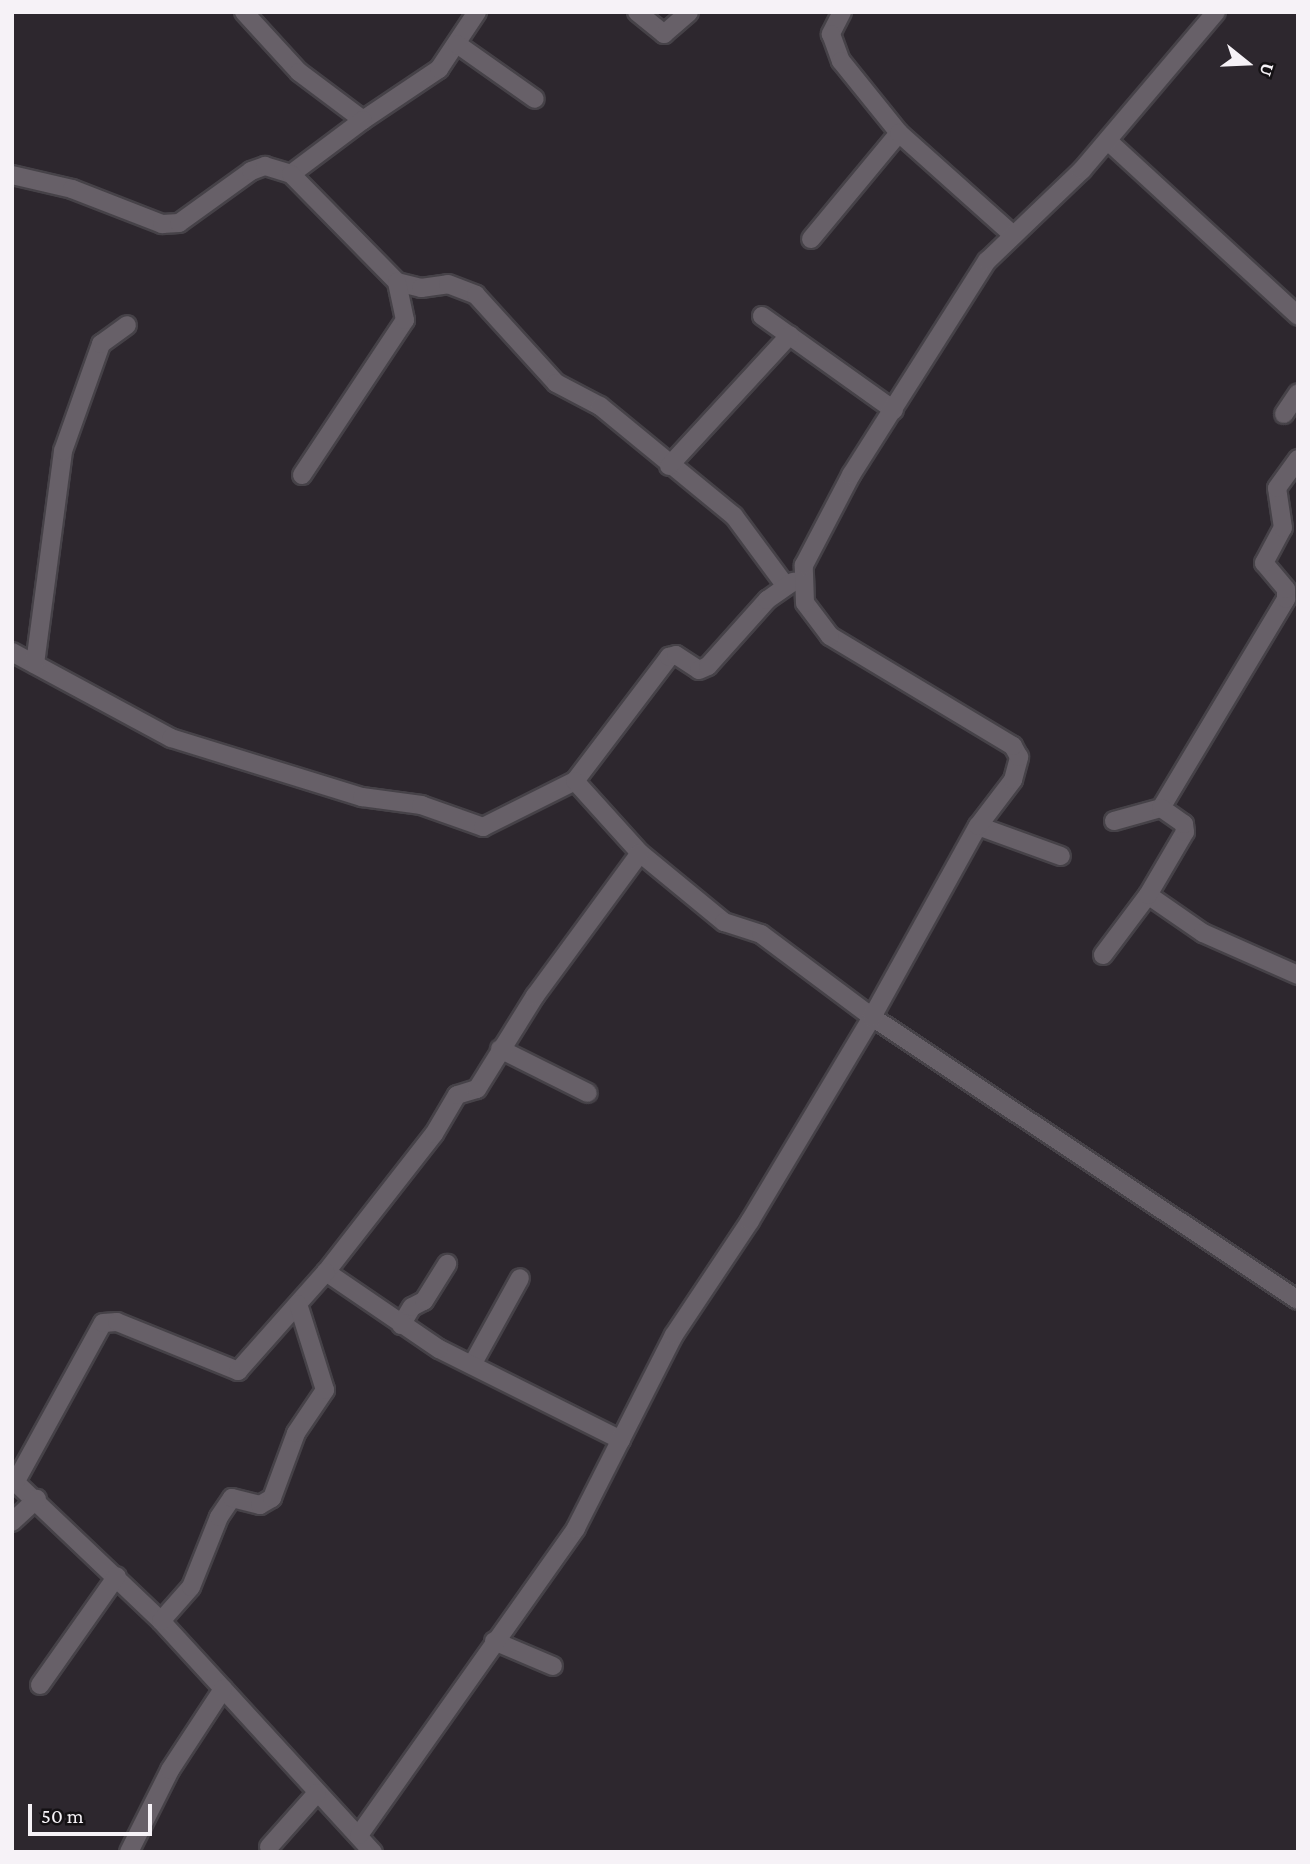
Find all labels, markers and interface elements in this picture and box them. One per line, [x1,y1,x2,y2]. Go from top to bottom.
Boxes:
north arrow [1212,28,1282,98]
text: U [1255,60,1279,79]
scale bar [32,1790,156,1834]
text: 50 m [41,1804,84,1828]

